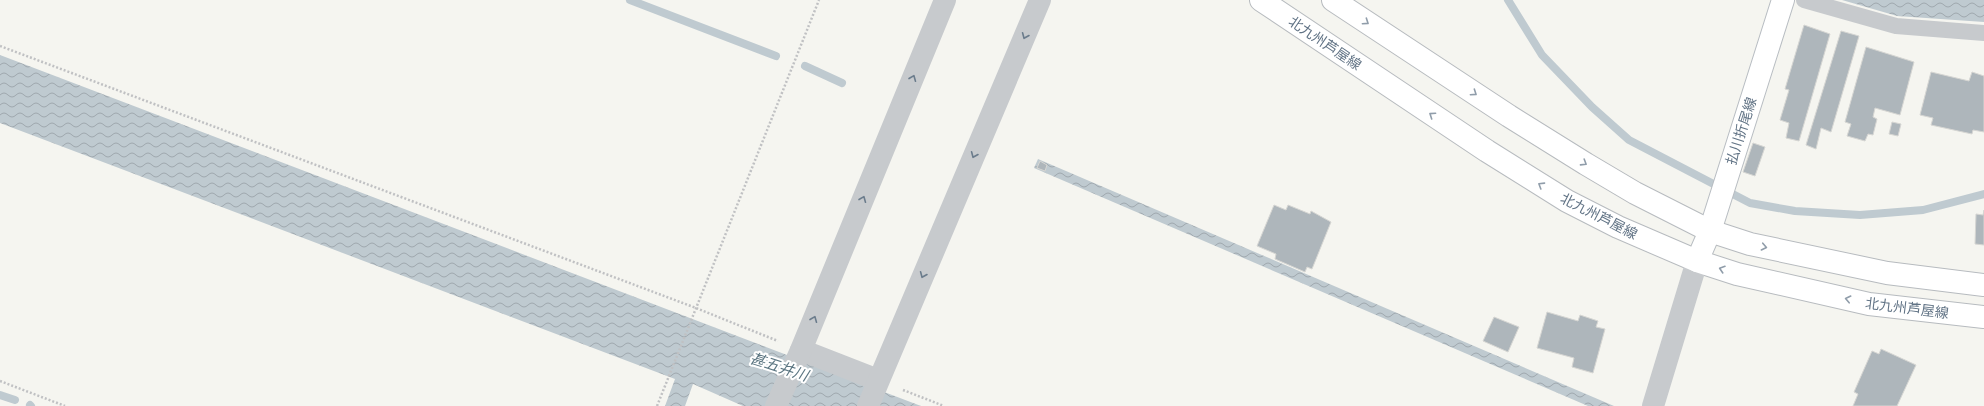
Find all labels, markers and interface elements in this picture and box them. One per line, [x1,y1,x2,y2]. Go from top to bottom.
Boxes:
street label: 北九州芦屋線 [1286,12,1365,73]
one-way arrow [1362,17,1369,24]
one-way arrow [1022,31,1030,39]
one-way arrow [908,75,916,83]
one-way arrow [1470,88,1477,96]
street label: 払川折尾線 [1722,95,1759,167]
one-way arrow [1429,112,1436,120]
one-way arrow [971,151,979,159]
one-way arrow [1580,159,1587,166]
one-way arrow [1538,182,1545,190]
street label: 北九州芦屋線 [1558,189,1641,242]
one-way arrow [859,195,867,202]
one-way arrow [1761,242,1767,251]
one-way arrow [1718,266,1725,274]
one-way arrow [920,271,928,278]
street label: 北九州芦屋線 [1864,294,1950,321]
one-way arrow [1845,296,1851,304]
one-way arrow [809,315,817,322]
water label: 甚五井川 [748,348,813,384]

